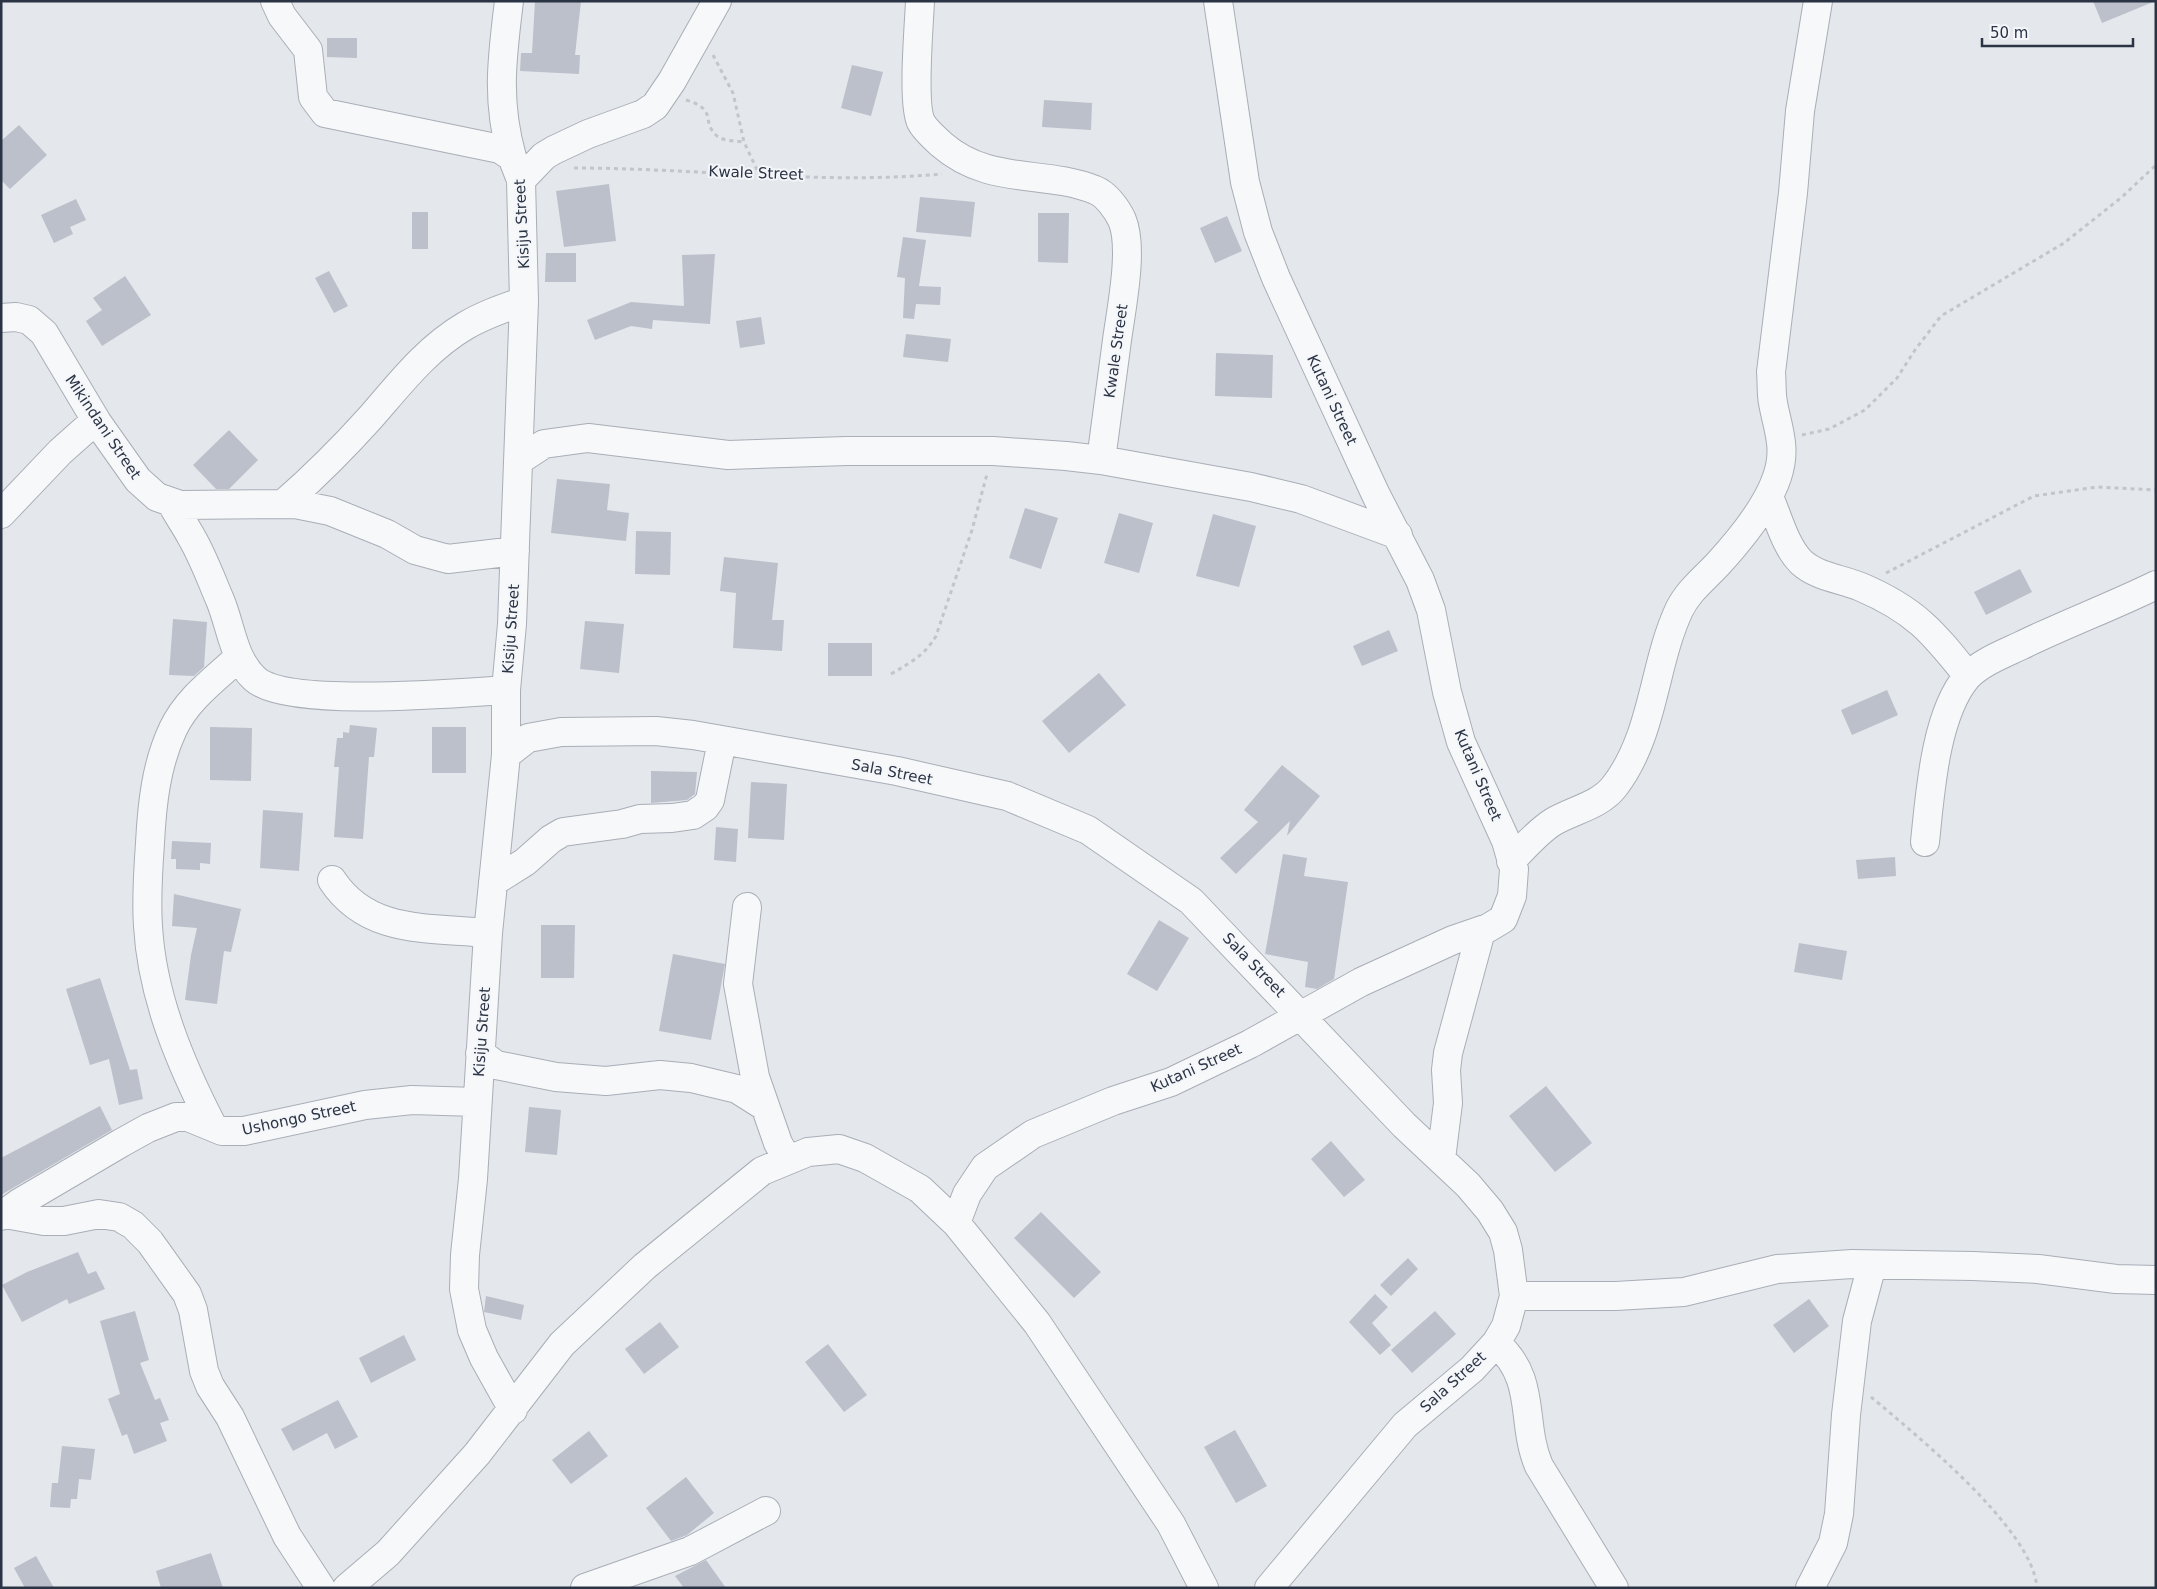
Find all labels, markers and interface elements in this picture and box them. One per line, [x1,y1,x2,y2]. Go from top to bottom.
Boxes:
scale bar [1982,15,2133,47]
text: 50 m [1990,24,2028,42]
street label: Kwale Street [708,162,804,184]
street label: Kisiju Street [511,178,533,269]
street label: Kwale Street [1100,303,1132,399]
street label: Kutani Street [1303,352,1361,448]
street label: Mikindani Street [61,371,145,483]
street label: Kisiju Street [499,583,523,675]
street label: Kutani Street [1451,727,1505,824]
street label: Sala Street [850,755,934,789]
street label: Sala Street [1219,929,1289,1001]
street label: Kisiju Street [470,986,494,1078]
street label: Kutani Street [1148,1040,1244,1096]
street label: Ushongo Street [240,1097,358,1139]
street label: Sala Street [1416,1348,1490,1416]

